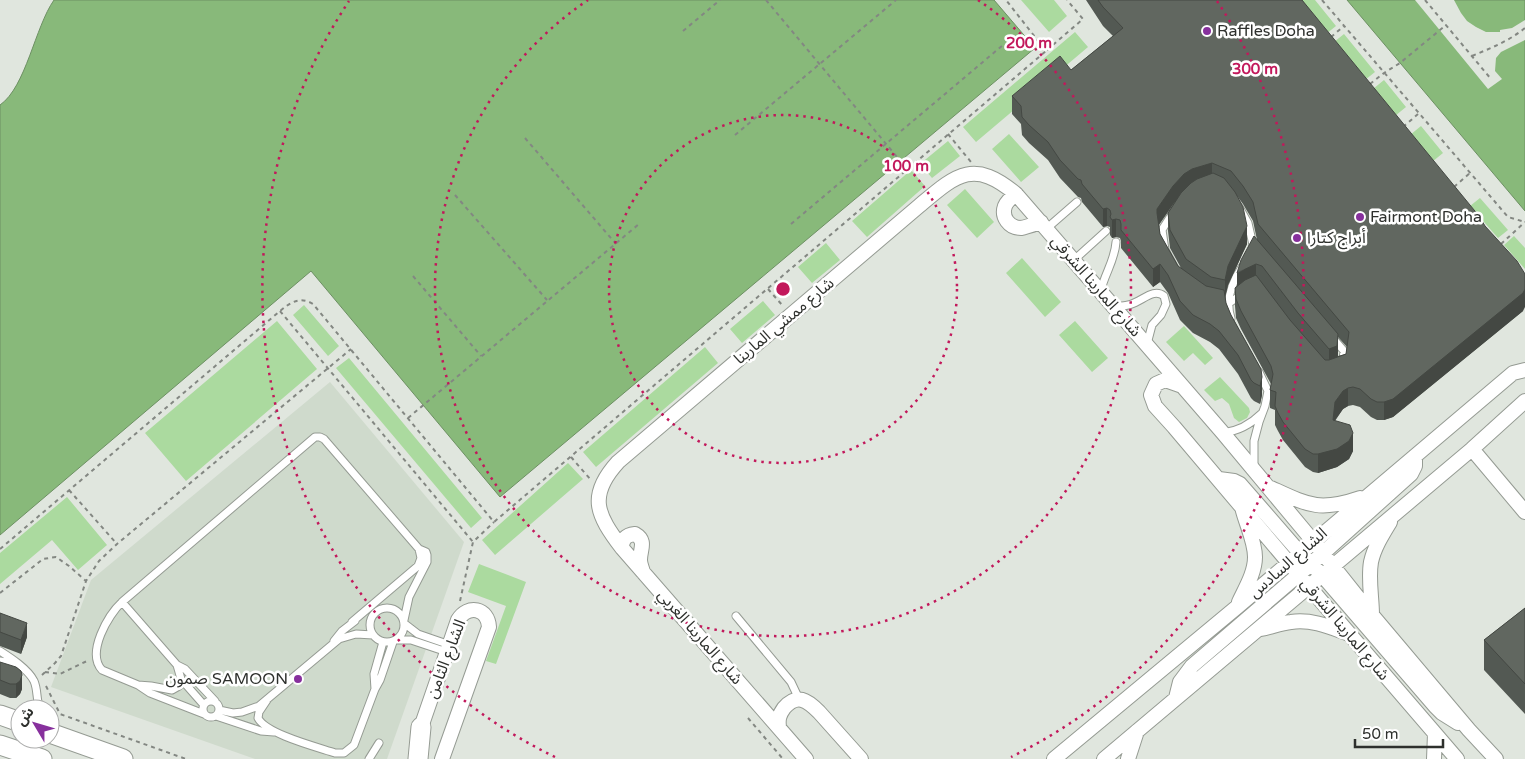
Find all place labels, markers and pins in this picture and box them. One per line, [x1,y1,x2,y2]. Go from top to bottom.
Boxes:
place label: Raffles Doha [1217,21,1315,41]
marker: Raffles Doha [1201,25,1213,37]
place label: Fairmont Doha [1370,207,1482,227]
marker: Fairmont Doha [1354,211,1366,223]
place label: أبراج كتارا [1307,228,1366,250]
marker: أبراج كتارا [1291,232,1303,244]
centre of rings [774,280,792,298]
place label: صمون SAMOON [166,669,288,689]
marker: صمون SAMOON [292,673,304,685]

